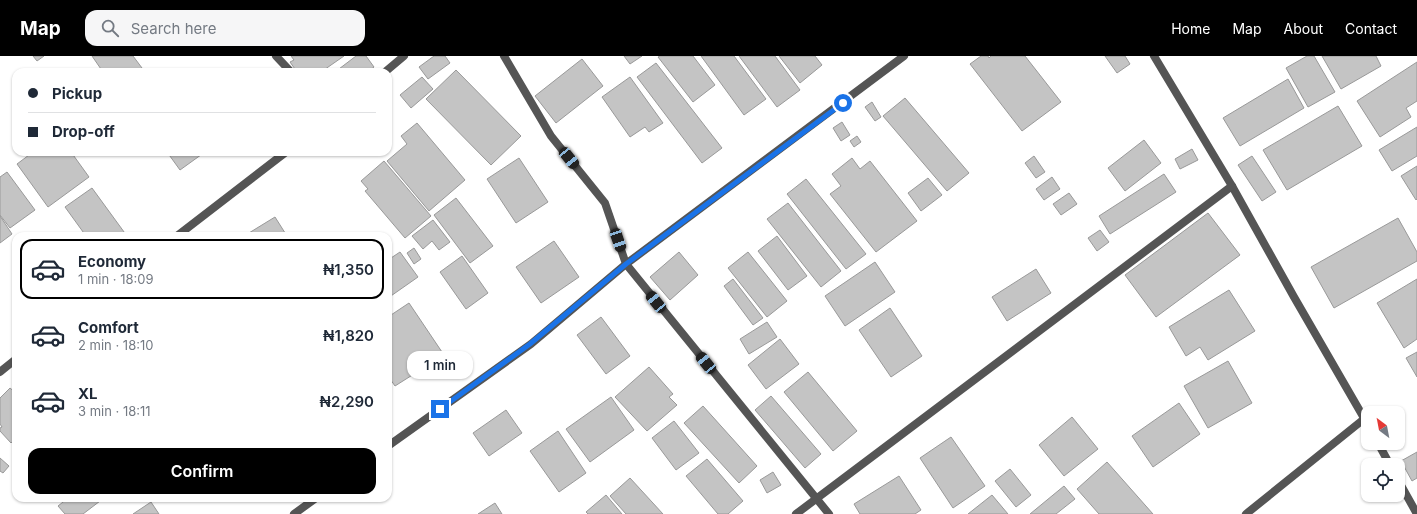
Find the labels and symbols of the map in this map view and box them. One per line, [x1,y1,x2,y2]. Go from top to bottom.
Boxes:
route start [834,94,852,112]
car [557,145,581,171]
car [608,227,628,253]
car [644,289,668,315]
car [694,350,718,376]
callout: 1 min [407,351,473,379]
route end [431,400,449,418]
north arrow [1361,406,1405,450]

